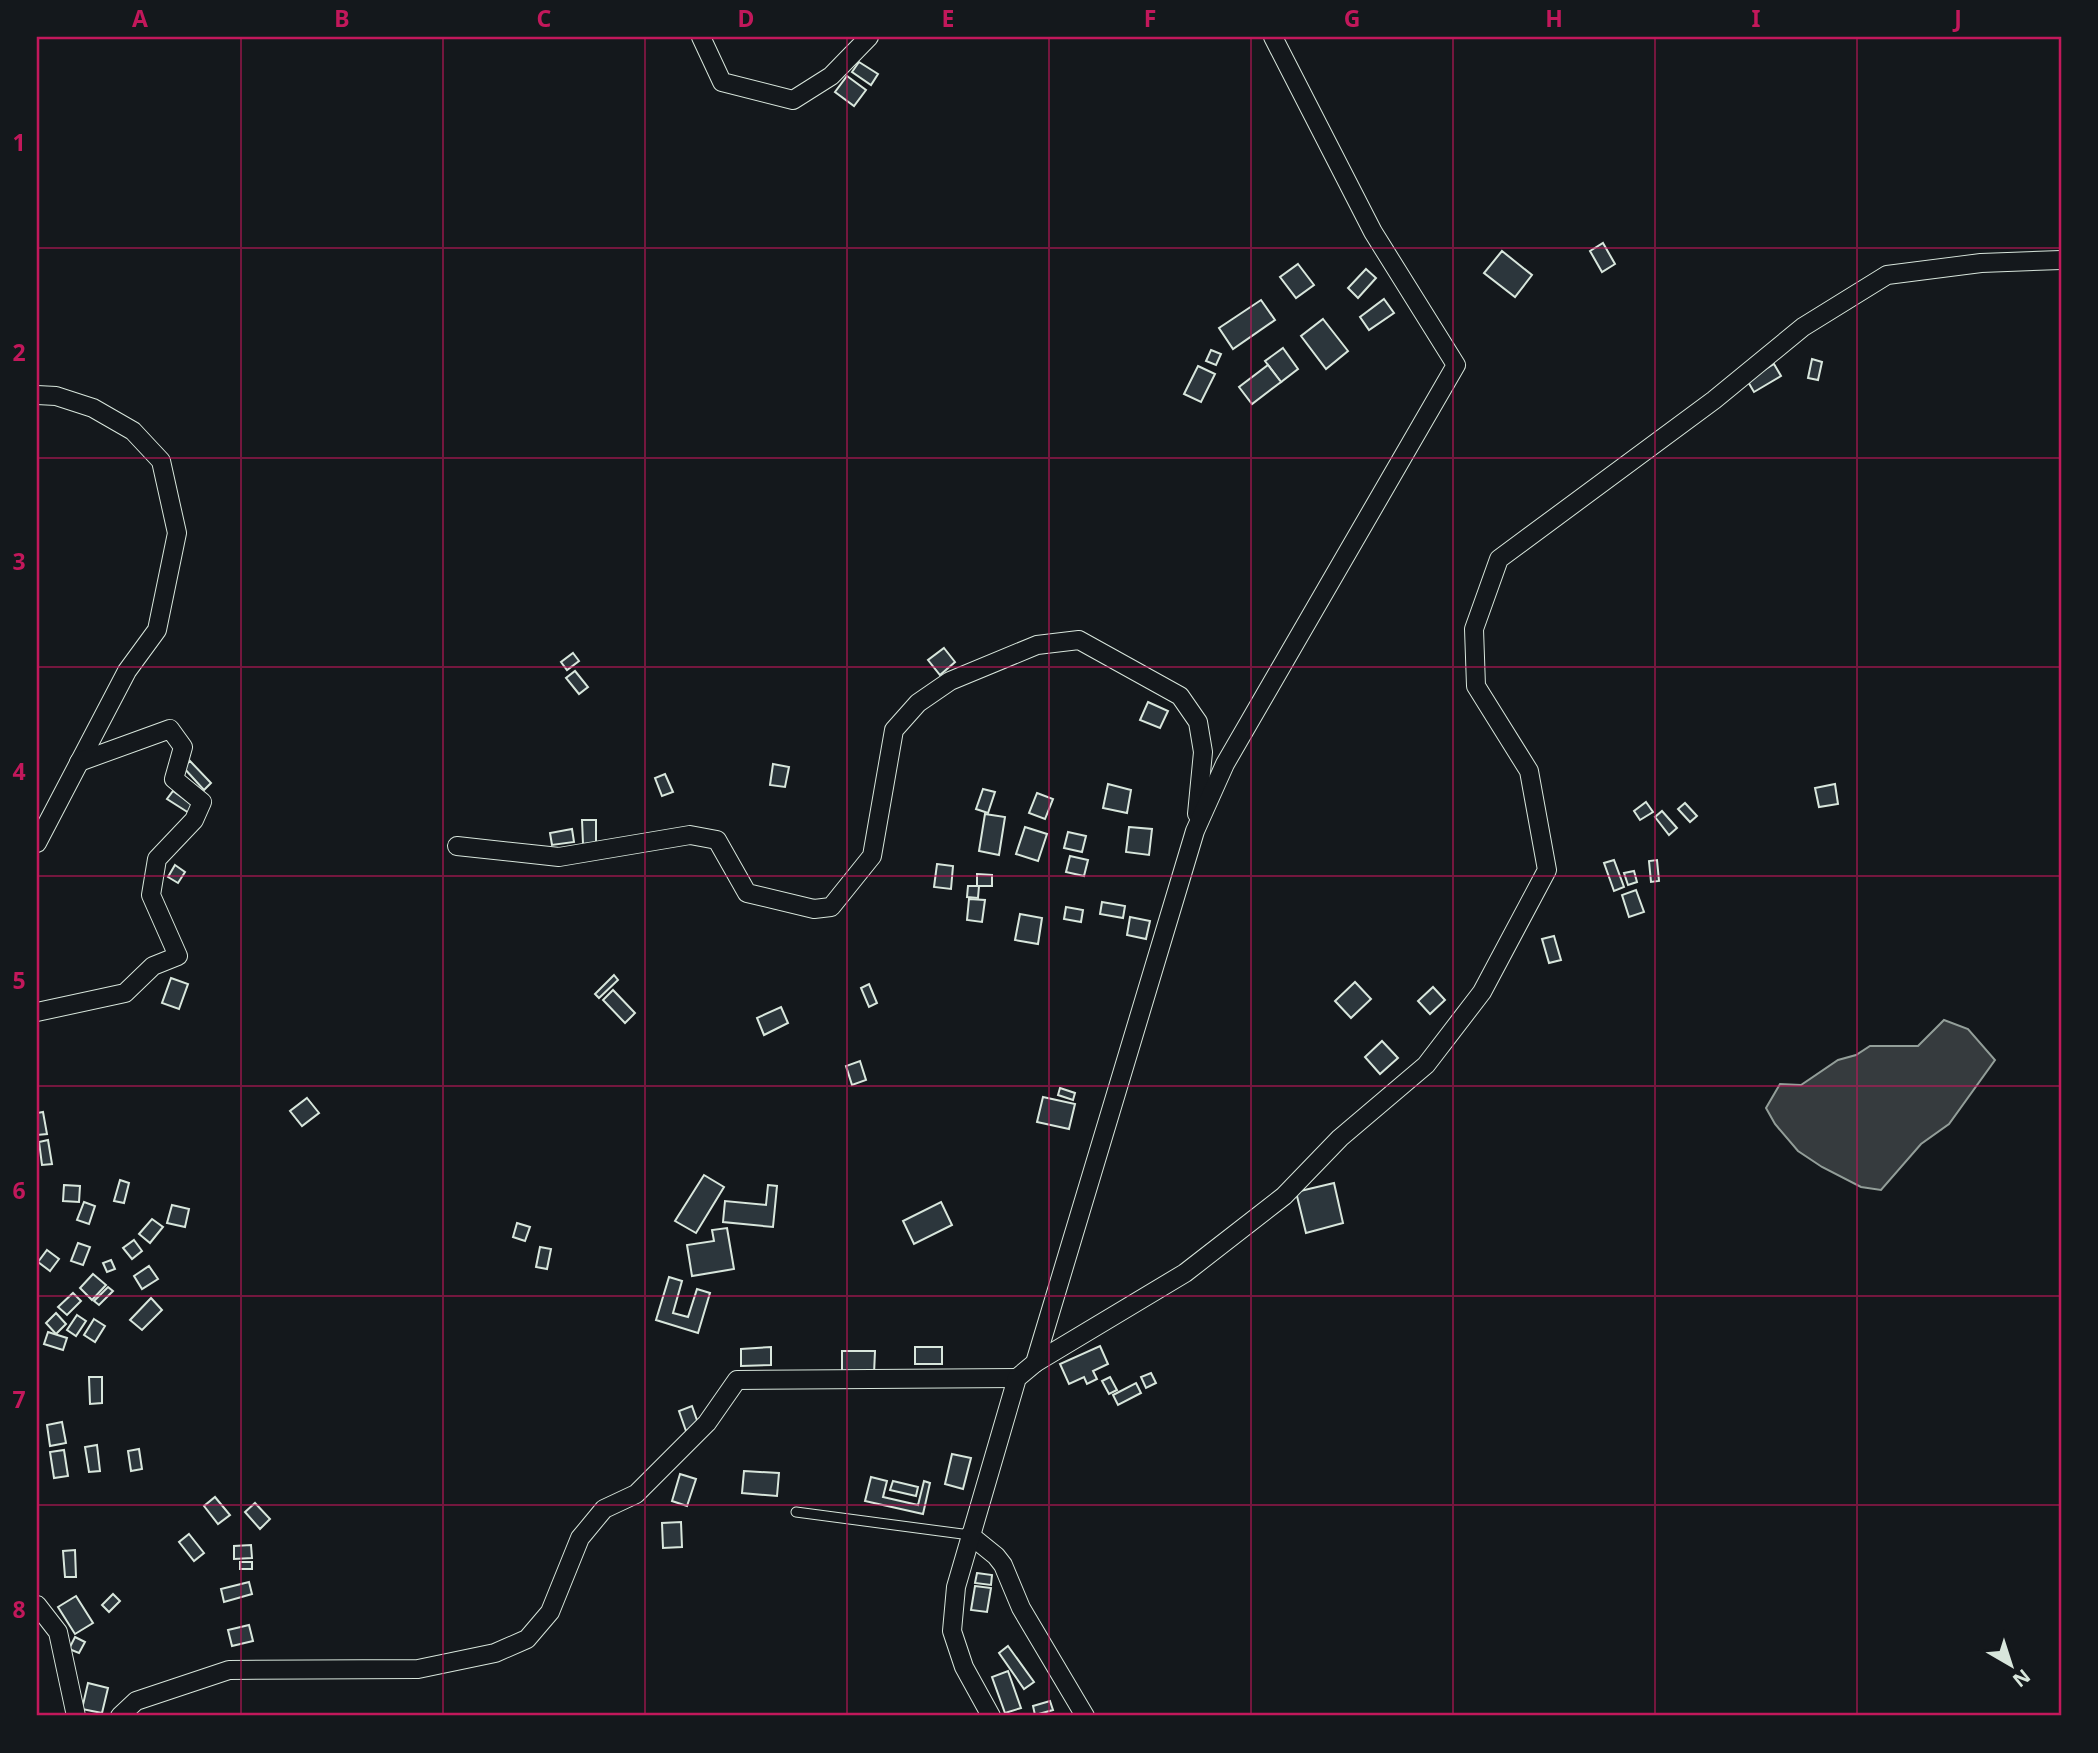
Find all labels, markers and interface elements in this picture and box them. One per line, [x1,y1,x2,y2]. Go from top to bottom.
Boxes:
text: A [132,2,148,34]
text: B [334,2,350,34]
text: C [537,2,552,34]
text: D [738,2,754,34]
text: E [942,2,954,34]
text: F [1144,2,1156,34]
text: G [1344,2,1360,34]
text: H [1545,2,1563,34]
text: I [1752,2,1761,34]
text: J [1952,2,1962,34]
text: 1 [12,126,26,158]
text: 2 [12,336,26,368]
text: 3 [12,545,26,577]
text: 4 [12,755,26,787]
text: 5 [12,964,26,996]
text: 6 [12,1174,26,1206]
text: 7 [12,1383,26,1415]
text: 8 [12,1593,26,1625]
north arrow [1976,1630,2046,1700]
text: N [2008,1663,2036,1693]

